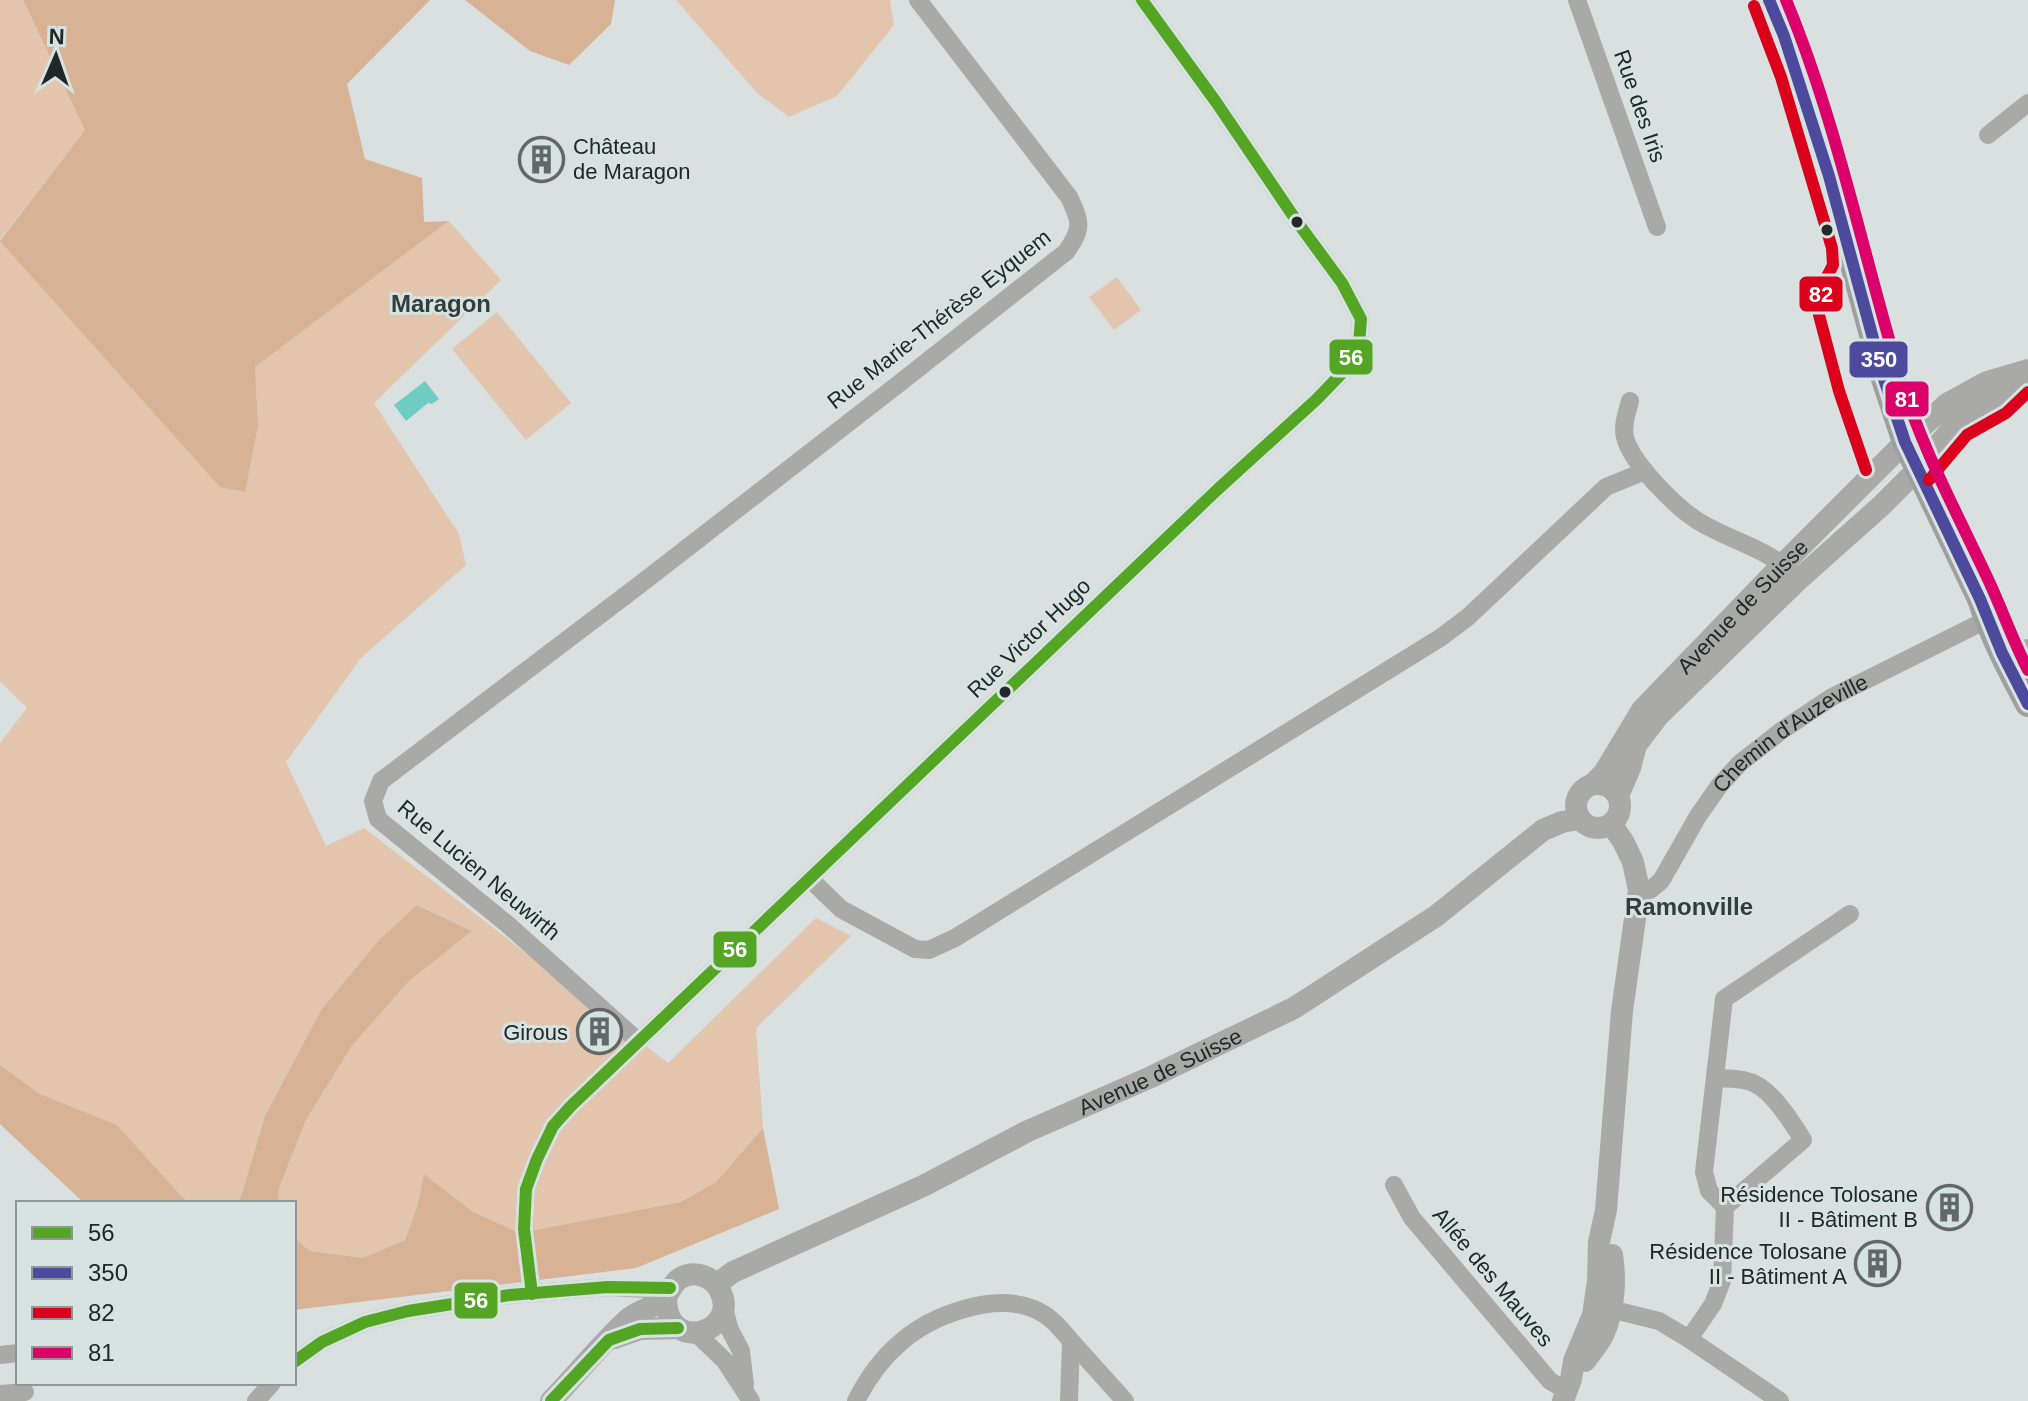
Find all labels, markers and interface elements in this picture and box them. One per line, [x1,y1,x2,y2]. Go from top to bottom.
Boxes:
north arrow [16,16,96,96]
text: N [48,24,65,49]
street label: Rue des Iris [1609,46,1671,166]
place label: Château de Maragon [573,134,690,184]
building icon: Château de Maragon [518,135,566,183]
unlabelled marker [1289,214,1305,230]
unlabelled marker [1819,222,1835,238]
street label: Rue Marie-Thérèse Eyquem [822,224,1056,414]
line badge: 82 [1798,275,1844,313]
text: 82 [1809,282,1833,307]
district label: Maragon [391,290,491,317]
line badge: 56 [1328,338,1374,376]
line badge: 350 [1848,340,1909,379]
text: 56 [1339,345,1363,370]
text: 350 [1861,347,1897,372]
line badge: 81 [1884,380,1930,418]
text: 81 [1895,387,1919,412]
street label: Avenue de Suisse [1672,534,1813,679]
street label: Rue Victor Hugo [962,573,1096,703]
street label: Chemin d'Auzeville [1707,669,1872,797]
unlabelled marker [997,684,1013,700]
street label: Rue Lucien Neuwirth [393,795,565,945]
district label: Ramonville [1625,893,1753,920]
line badge: 56 [712,930,758,969]
text: 56 [723,937,747,962]
building icon: Girous [575,1008,623,1056]
place label: Girous [503,1020,568,1045]
street label: Avenue de Suisse [1075,1023,1246,1120]
place label: Résidence Tolosane II - Bâtiment B [1720,1182,1918,1232]
building icon: Résidence Tolosane II - Bâtiment B [1925,1183,1973,1231]
legend [16,1201,296,1385]
street label: Allée des Mauves [1428,1202,1558,1352]
text: 56 [88,1219,115,1246]
place label: Résidence Tolosane II - Bâtiment A [1649,1239,1847,1289]
building icon: Résidence Tolosane II - Bâtiment A [1854,1240,1902,1288]
text: 350 [88,1259,128,1286]
line badge: 56 [453,1281,499,1320]
text: 56 [464,1288,488,1313]
text: 82 [88,1299,115,1326]
text: 81 [88,1339,115,1366]

